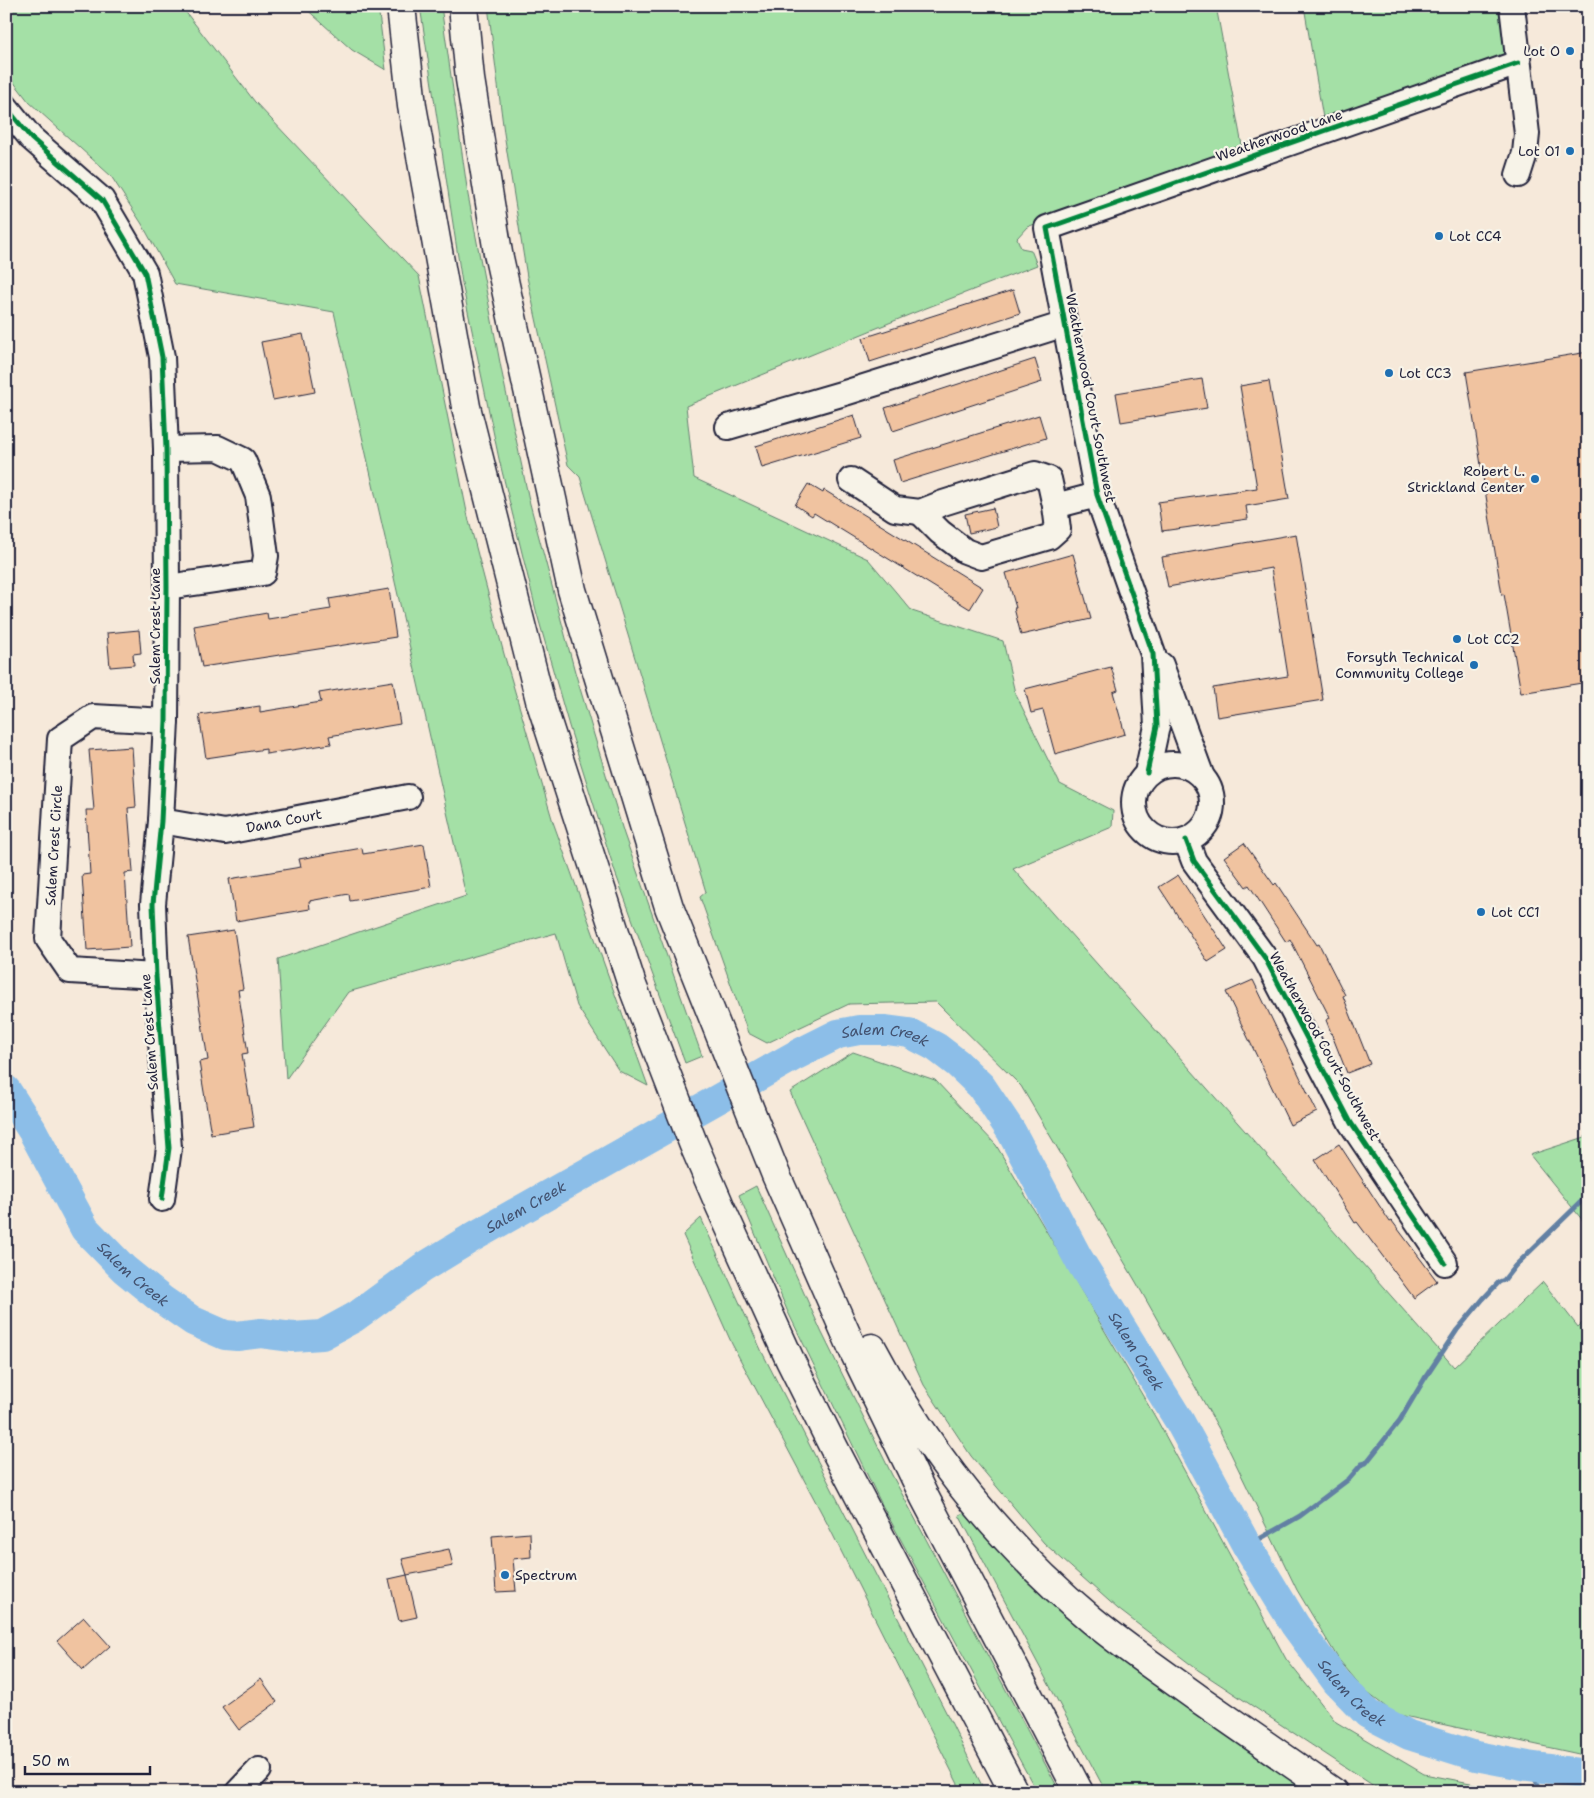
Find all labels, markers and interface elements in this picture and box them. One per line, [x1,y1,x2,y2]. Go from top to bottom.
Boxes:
place label: Lot O [1523,42,1560,60]
marker: Lot O [1564,45,1576,57]
street label: Weatherwood Lane [1213,105,1345,165]
place label: Lot O1 [1518,142,1560,160]
marker: Lot O1 [1564,145,1576,157]
place label: Lot CC4 [1449,227,1502,245]
marker: Lot CC4 [1433,230,1445,242]
street label: Weatherwood Court Southwest [1062,292,1120,504]
place label: Lot CC3 [1399,364,1452,382]
marker: Lot CC3 [1383,367,1395,379]
place label: Robert L. Strickland Center [1407,462,1525,496]
marker: Robert L. Strickland Center [1529,473,1541,485]
street label: Salem Crest Lane [146,568,164,684]
place label: Lot CC2 [1467,630,1520,648]
marker: Lot CC2 [1451,633,1463,645]
place label: Forsyth Technical Community College [1335,648,1465,682]
marker: Forsyth Technical Community College [1468,659,1480,671]
street label: Salem Crest Circle [41,784,66,906]
street label: Dana Court [245,805,323,837]
place label: Lot CC1 [1491,903,1540,921]
marker: Lot CC1 [1475,906,1487,918]
street label: Weatherwood Court Southwest [1265,948,1385,1144]
street label: Salem Crest Lane [136,973,162,1091]
water label: Salem Creek [839,1020,933,1052]
water label: Salem Creek [482,1176,570,1238]
water label: Salem Creek [93,1237,173,1312]
water label: Salem Creek [1104,1308,1168,1395]
place label: Spectrum [515,1566,577,1584]
marker: Spectrum [499,1569,511,1581]
water label: Salem Creek [1313,1655,1390,1732]
scale bar [25,1743,150,1775]
text: 50 m [32,1751,70,1771]

